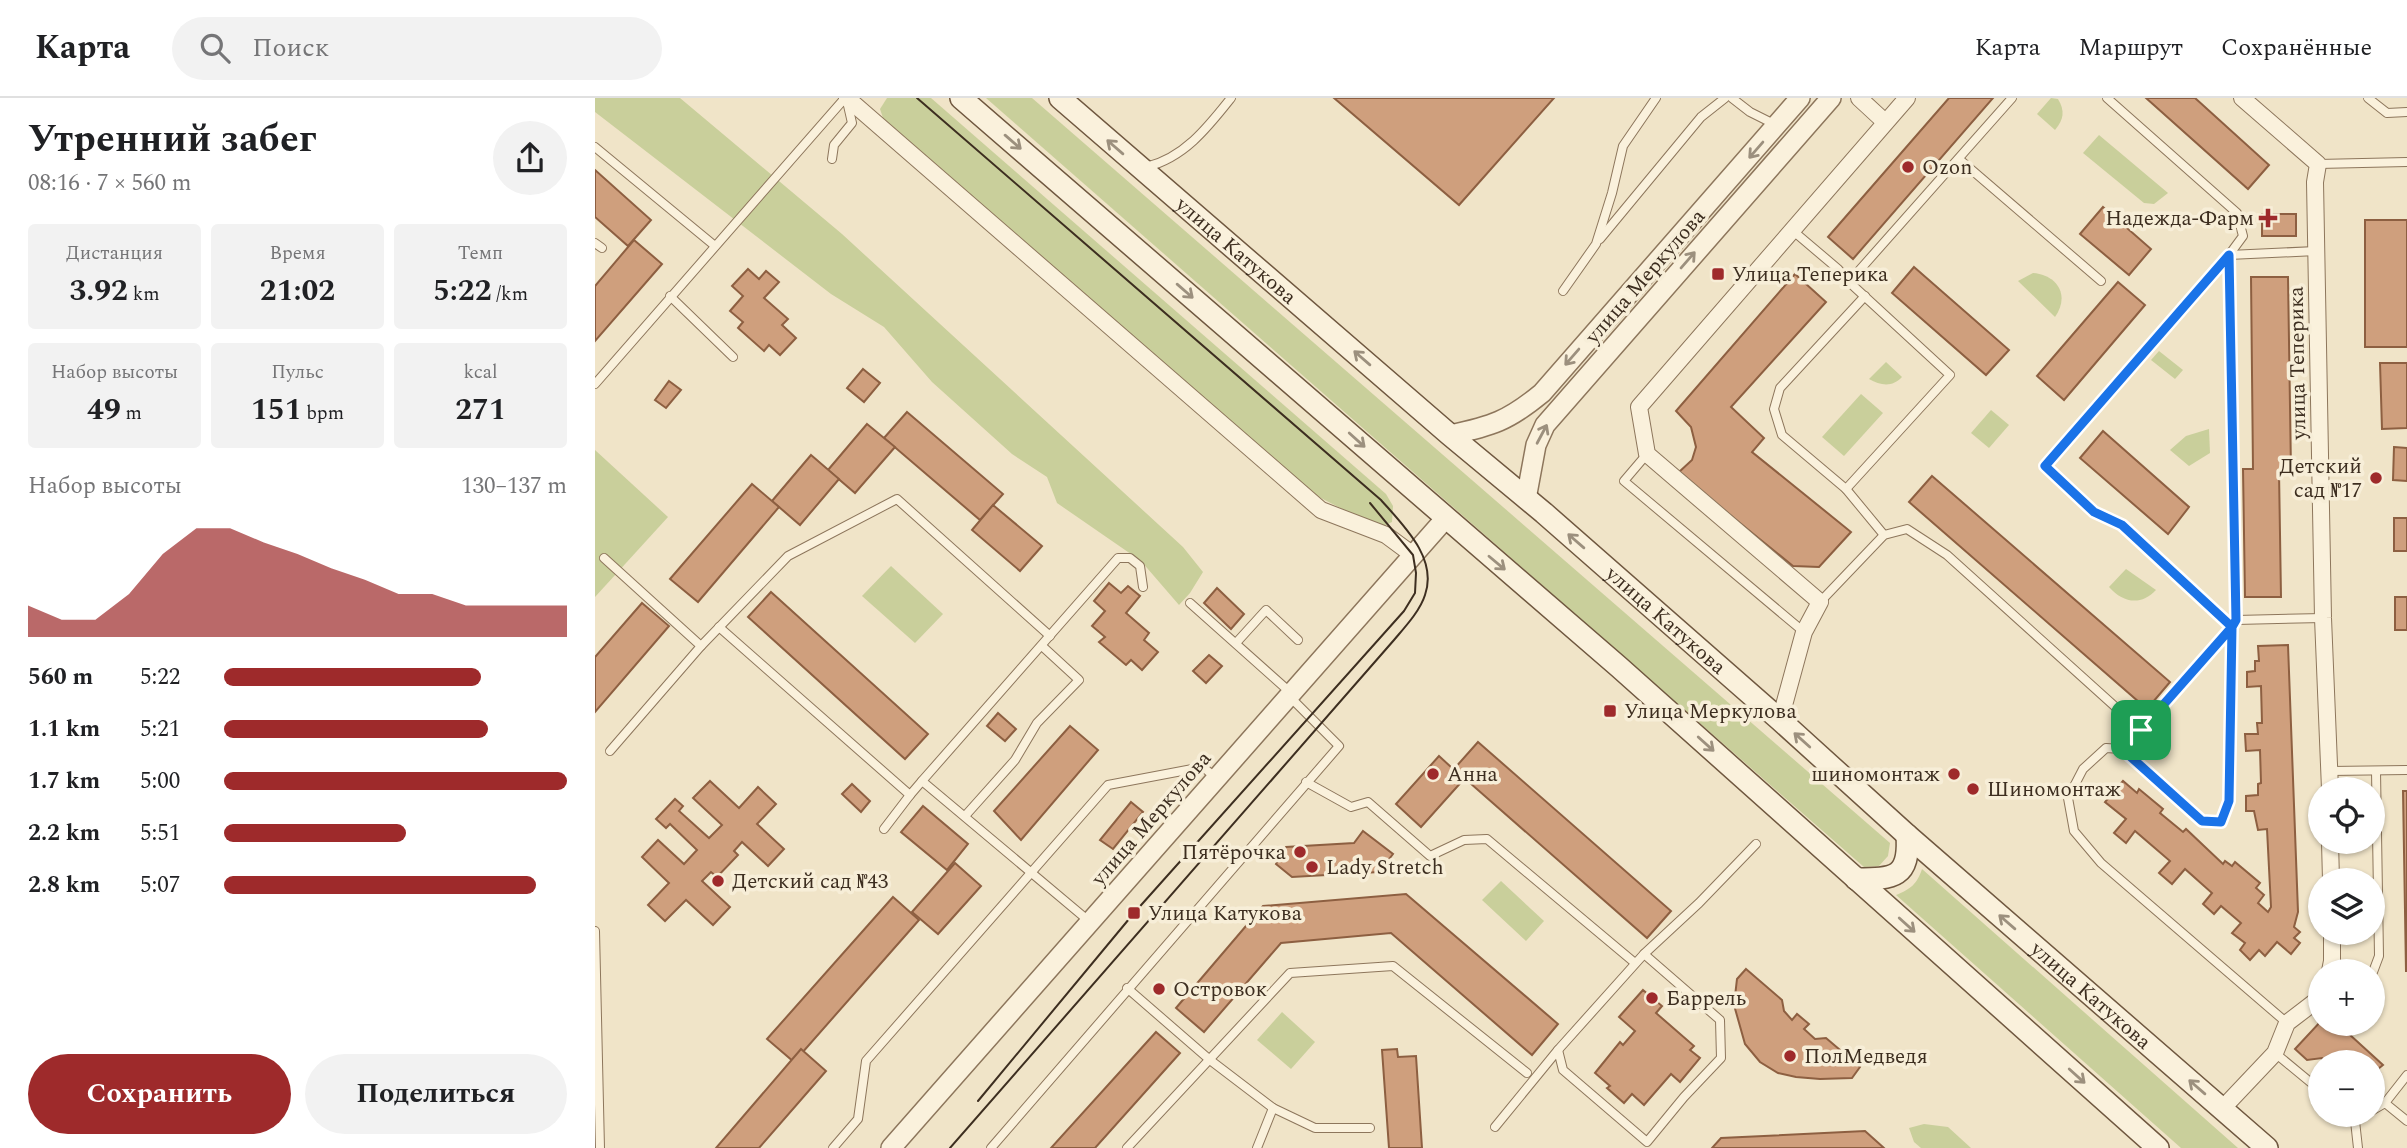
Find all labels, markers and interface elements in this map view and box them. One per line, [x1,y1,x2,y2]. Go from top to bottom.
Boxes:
search box [172,17,662,80]
text: Карта [35,23,130,73]
text: Поиск [252,28,329,68]
icon: search [196,29,234,67]
text: Карта [1975,30,2040,66]
text: Маршрут [2078,30,2183,66]
text: Сохранённые [2221,30,2372,66]
text: Утренний забег [28,111,317,169]
button: share [493,121,567,195]
one-way arrow [1003,134,1021,150]
one-way arrow [1107,138,1124,155]
one-way arrow [1748,141,1764,159]
place label: Ozon [1922,152,1972,184]
marker: Ozon [1900,159,1916,175]
text: 08:16 · 7 × 560 m [28,166,192,201]
street label: улица Катукова [1167,189,1304,313]
street label: улица Меркулова [1577,202,1714,352]
place label: Надежда-Фарм [2105,203,2254,235]
marker: Надежда-Фарм [2260,210,2276,226]
text: Дистанция [66,239,163,268]
text: Время [269,239,326,268]
text: Темп [458,239,503,268]
one-way arrow [1680,251,1696,269]
place label: Улица Теперика [1732,259,1889,291]
marker: Улица Теперика [1710,266,1726,282]
text: 3.92 [69,268,128,314]
text: 21:02 [260,268,335,314]
text: 5:22 [433,268,492,314]
text: km [128,280,160,309]
text: /km [492,280,528,309]
one-way arrow [1176,283,1194,299]
street label: улица Теперика [2281,285,2315,441]
one-way arrow [1564,348,1580,366]
one-way arrow [1353,350,1371,366]
text: Набор высоты [51,358,178,387]
text: Пульс [271,358,324,387]
text: kcal [463,358,498,387]
text: 49 [87,387,121,433]
text: 151 [251,387,301,433]
text: 271 [455,387,506,433]
text: m [121,399,142,428]
text: bpm [301,399,344,428]
one-way arrow [1535,424,1549,444]
one-way arrow [1348,432,1366,448]
place label: Детский сад №17 [2279,451,2362,507]
text: Набор высоты [28,469,182,504]
text: 130–137 m [461,469,567,504]
marker: Детский сад №17 [2368,470,2384,486]
one-way arrow [1567,533,1585,549]
one-way arrow [1487,555,1505,571]
street label: улица Катукова [1597,558,1733,683]
text: 560 m [28,660,93,695]
text: 5:22 [140,660,180,695]
place label: Улица Меркулова [1624,696,1797,728]
pin [2111,700,2171,760]
marker: Улица Меркулова [1602,703,1618,719]
icon: arrive [2122,711,2160,749]
text: 1.1 km [28,712,100,747]
text: 5:21 [140,712,180,747]
one-way arrow [1793,732,1811,748]
one-way arrow [1697,736,1715,752]
street label: улица Меркулова [1083,744,1220,894]
place label: Анна [1447,759,1499,791]
place label: шиномонтаж [1811,759,1940,791]
text: 1.7 km [28,764,100,799]
text: 5:00 [140,764,180,799]
marker: Анна [1425,766,1441,782]
marker: шиномонтаж [1946,766,1962,782]
place label: Шиномонтаж [1987,774,2121,806]
map controls [2308,777,2385,1127]
button: locate [2308,777,2385,854]
marker: Шиномонтаж [1965,781,1981,797]
text: 2.2 km [28,816,100,851]
text: 5:51 [140,816,180,851]
place label: Пятёрочка [1181,837,1287,869]
marker: Пятёрочка [1292,844,1308,860]
place label: Lady Stretch [1326,852,1444,884]
marker: Lady Stretch [1304,859,1320,875]
place label: Детский сад №43 [732,866,889,898]
text: 2.8 km [28,868,100,903]
text: 5:07 [140,868,180,903]
button: layers [2308,868,2385,945]
marker: Детский сад №43 [710,873,726,889]
place label: Улица Катукова [1148,898,1303,930]
marker: Улица Катукова [1126,905,1142,921]
one-way arrow [1998,914,2016,930]
one-way arrow [1898,916,1915,933]
street label: улица Катукова [2022,934,2159,1058]
button: + [2308,959,2385,1036]
place label: Островок [1173,974,1268,1006]
marker: Островок [1151,981,1167,997]
place label: Баррель [1666,983,1746,1015]
marker: Баррель [1644,990,1660,1006]
place label: ПолМедведя [1804,1041,1928,1073]
marker: ПолМедведя [1782,1048,1798,1064]
button: − [2308,1050,2385,1127]
button: Сохранить [28,1054,291,1134]
button: Поделиться [305,1054,567,1134]
one-way arrow [2068,1068,2086,1084]
one-way arrow [2188,1079,2206,1095]

